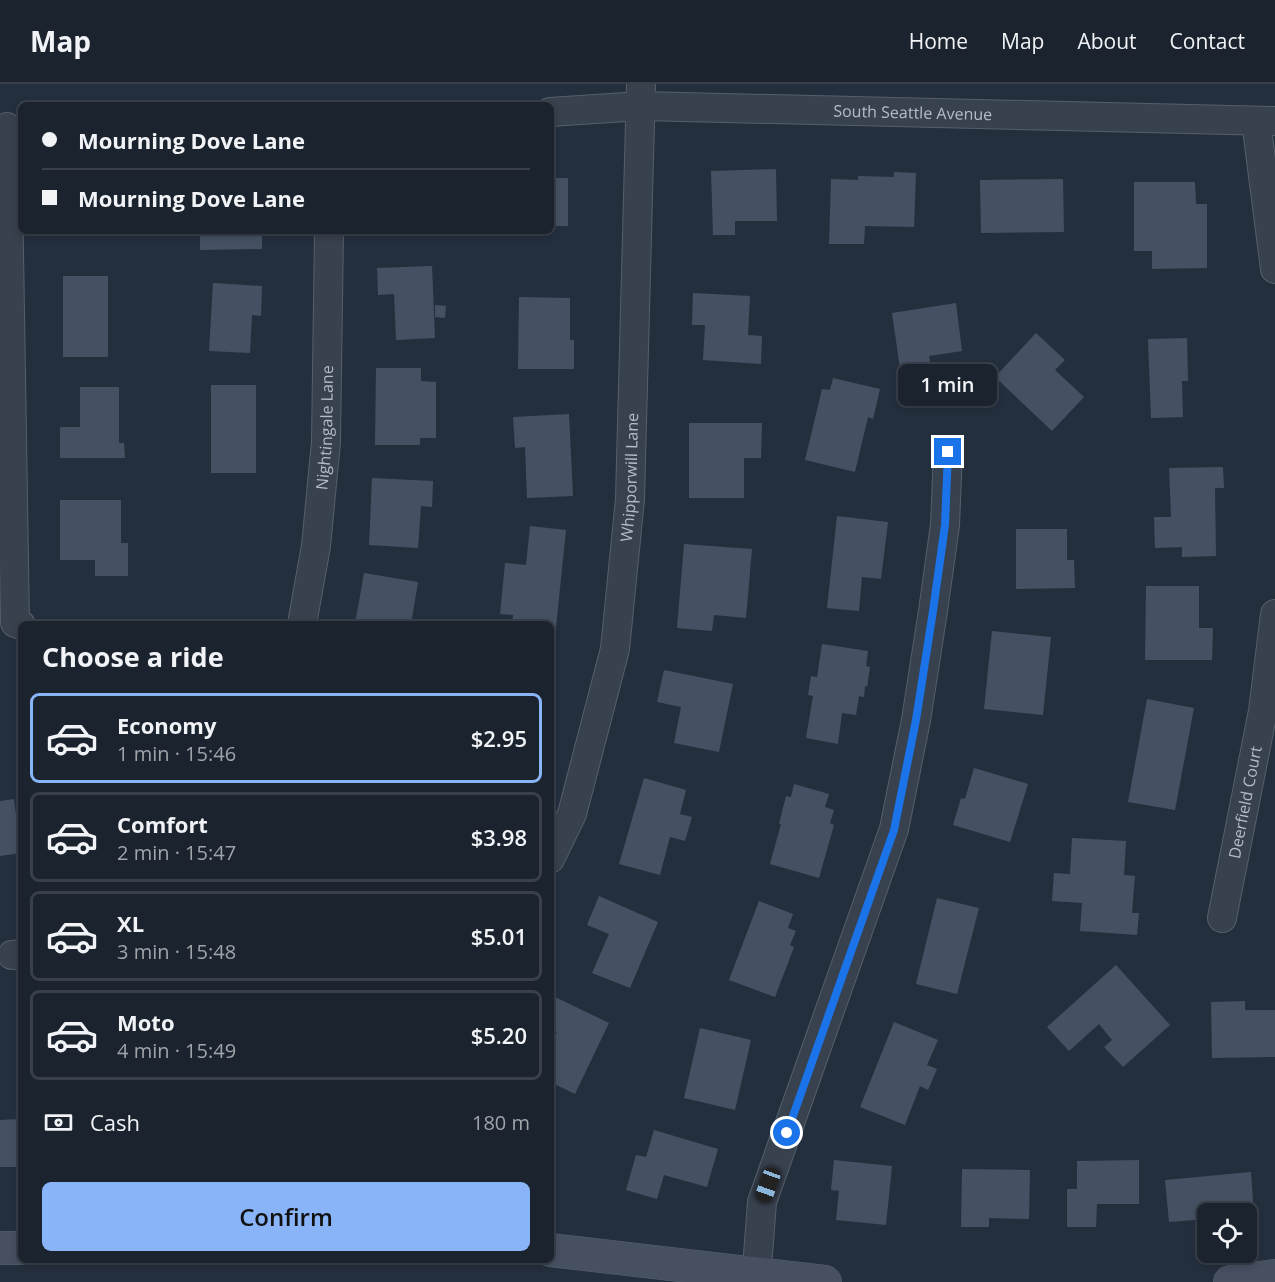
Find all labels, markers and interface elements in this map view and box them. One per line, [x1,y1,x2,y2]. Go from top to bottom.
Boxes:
text: Map [30,22,91,60]
text: Home [909,27,968,55]
text: Map [1001,27,1044,55]
text: About [1077,27,1137,55]
text: Contact [1170,27,1245,55]
street label: South Seattle Avenue [833,100,992,125]
text: Mourning Dove Lane [78,125,305,155]
text: Mourning Dove Lane [78,183,305,213]
street label: Nightingale Lane [310,365,338,491]
callout: 1 min [898,365,998,407]
text: 1 min [921,371,975,398]
street label: Whipporwill Lane [615,412,643,543]
route end [934,438,961,465]
text: Choose a ride [42,638,224,675]
text: Economy [117,710,216,740]
icon: car [45,711,99,765]
text: $2.95 [471,723,527,753]
text: 1 min · 15:46 [117,740,236,767]
street label: Deerfield Court [1223,744,1267,860]
text: Comfort [117,809,208,839]
icon: car [45,810,99,864]
text: $3.98 [471,822,527,852]
text: 2 min · 15:47 [117,839,236,866]
text: XL [117,908,144,938]
icon: car [45,909,99,963]
text: $5.01 [471,921,527,951]
text: 3 min · 15:48 [117,938,236,965]
text: Moto [117,1007,175,1037]
icon: car [45,1008,99,1062]
text: $5.20 [471,1020,527,1050]
text: 4 min · 15:49 [117,1037,236,1064]
icon: cash [42,1106,75,1139]
text: Cash [90,1107,140,1137]
text: 180 m [472,1109,530,1136]
route start [773,1119,800,1146]
car [753,1165,783,1205]
button: Confirm [42,1182,530,1251]
map controls [1197,1203,1257,1263]
button: locate [1197,1203,1257,1263]

